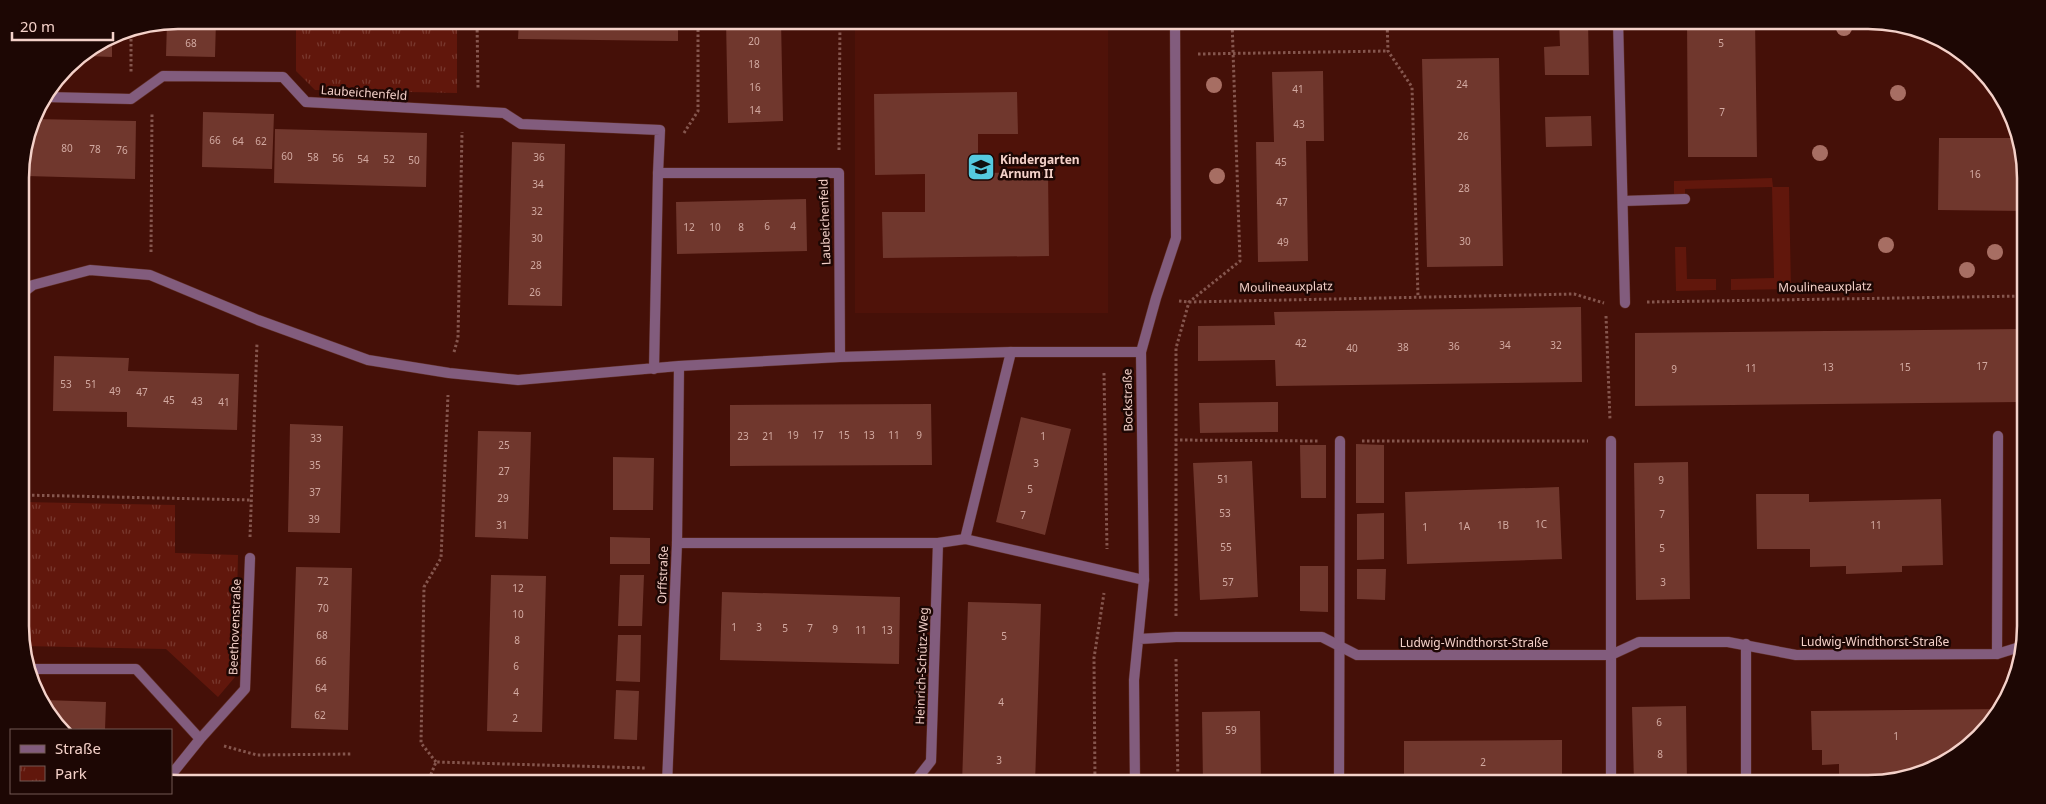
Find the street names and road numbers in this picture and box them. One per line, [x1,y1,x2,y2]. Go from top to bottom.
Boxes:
street label: Laubeichenfeld [320,81,408,104]
street label: Laubeichenfeld [814,179,835,265]
street label: Moulineauxplatz [1239,277,1333,296]
street label: Moulineauxplatz [1778,277,1872,296]
street label: Bockstraße [1118,368,1137,432]
street label: Orffstraße [653,545,672,604]
street label: Beethovenstraße [224,578,245,675]
street label: Heinrich-Schütz-Weg [911,607,932,725]
street label: Ludwig-Windthorst-Straße [1801,633,1949,650]
street label: Ludwig-Windthorst-Straße [1400,634,1548,651]

